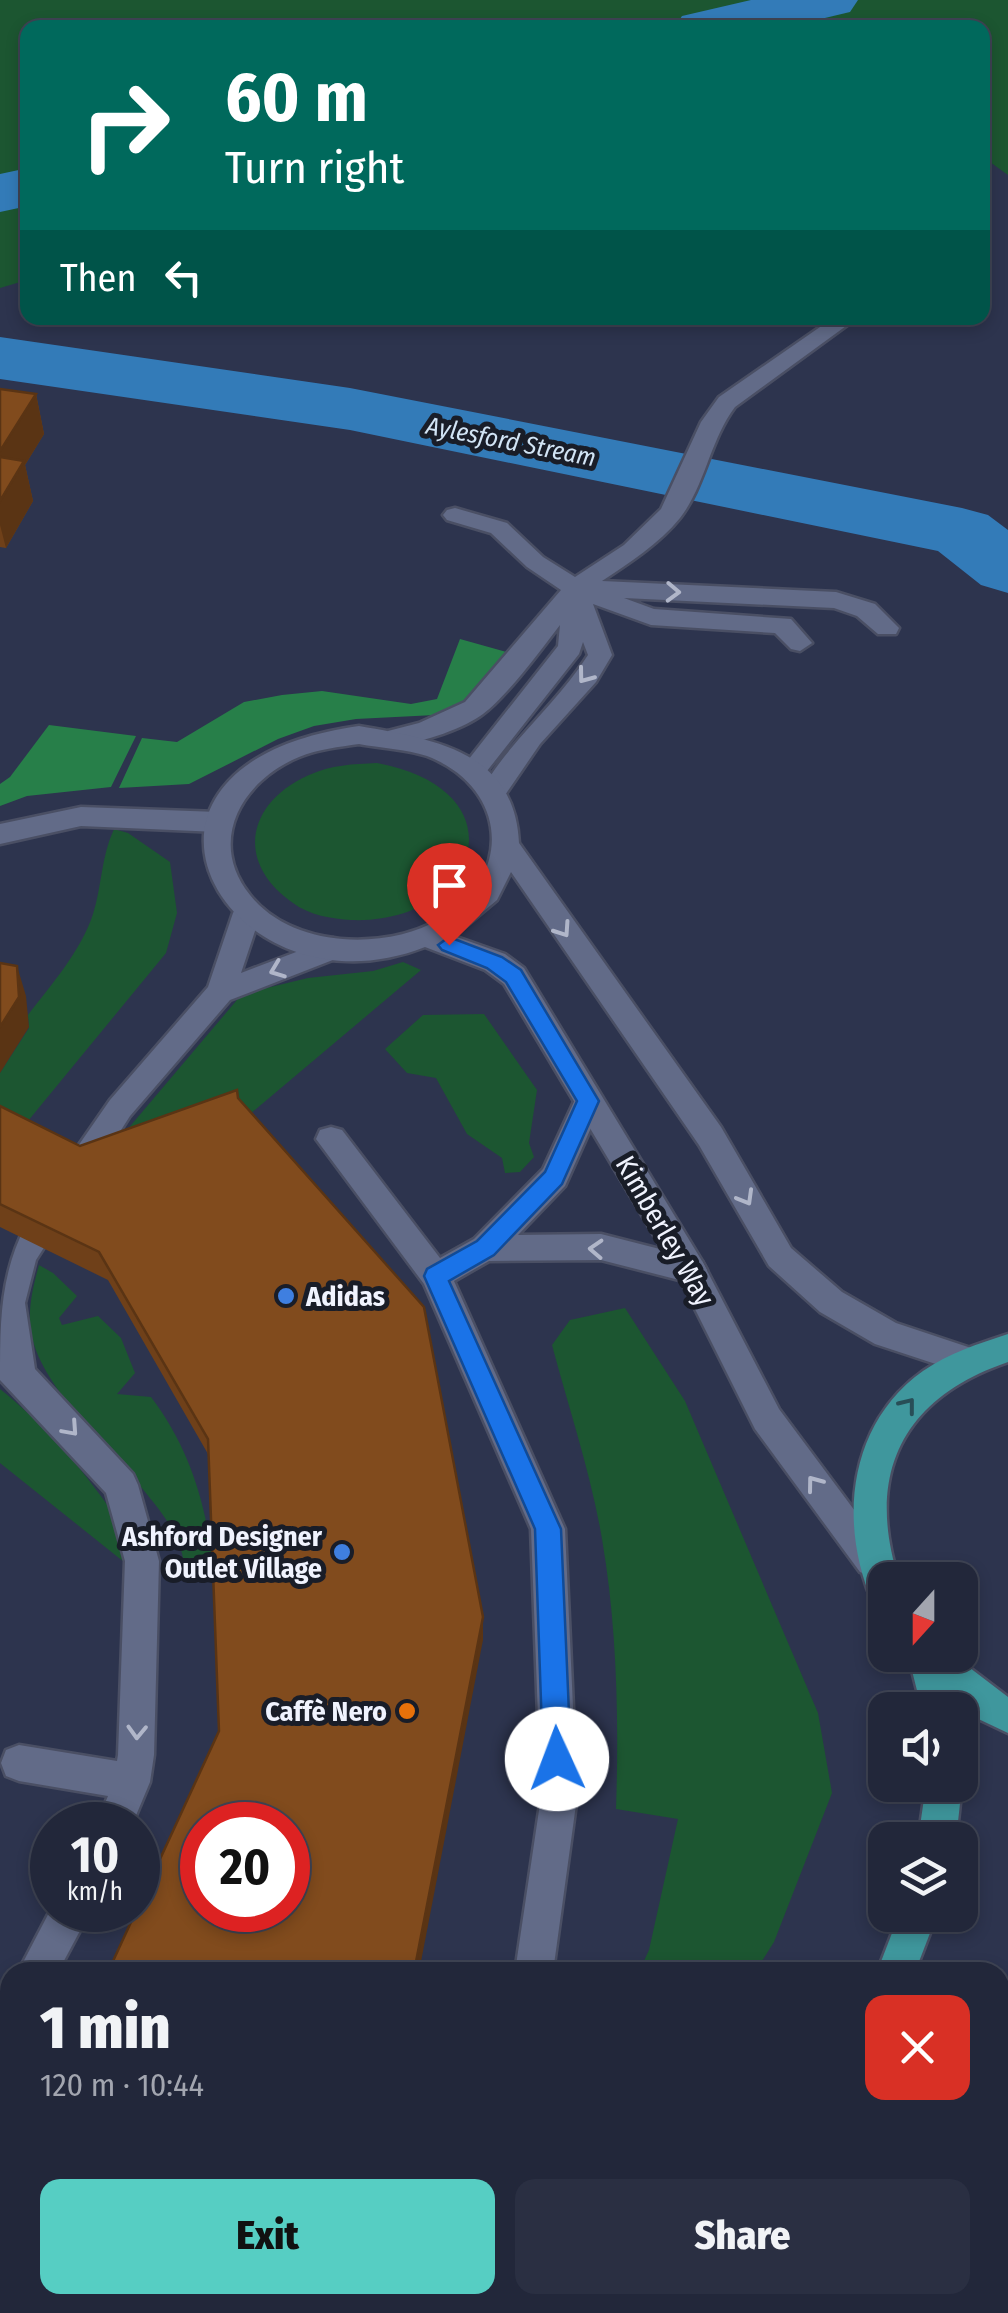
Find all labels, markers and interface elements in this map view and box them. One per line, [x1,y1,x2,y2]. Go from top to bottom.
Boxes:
text: 60 m [225,56,368,140]
icon: right [60,60,190,190]
text: Turn right [225,141,404,195]
icon: left [156,250,211,305]
text: Then [60,255,136,301]
water label: Aylesford Stream [423,411,598,473]
one-way arrow [665,581,681,602]
one-way arrow [579,665,597,683]
pin [407,843,492,946]
icon: arrive [422,858,477,913]
one-way arrow [551,918,569,937]
one-way arrow [269,959,287,979]
street label: Kimberley Way [609,1150,722,1312]
one-way arrow [733,1188,753,1206]
one-way arrow [587,1239,603,1260]
place label: Adidas [305,1280,385,1313]
marker: Adidas [275,1285,297,1307]
one-way arrow [896,1398,914,1416]
one-way arrow [59,1417,77,1436]
one-way arrow [808,1476,826,1494]
place label: Ashford Designer Outlet Village [121,1520,323,1585]
marker: Ashford Designer Outlet Village [331,1541,353,1563]
north arrow [868,1562,978,1672]
map controls [868,1562,978,1932]
button: sound [868,1692,978,1802]
place label: Caffè Nero [265,1695,387,1728]
marker: Caffè Nero [396,1700,418,1722]
position arrow [505,1707,609,1811]
one-way arrow [126,1725,147,1741]
speed limit sign: 20 [180,1802,310,1932]
button: layers [868,1822,978,1932]
text: 10 [71,1825,119,1885]
text: km/h [67,1877,123,1907]
text: 1 min [40,1992,171,2064]
button: close [865,1995,970,2100]
text: 120 m · 10:44 [40,2066,204,2104]
button: Exit [40,2179,495,2294]
button: Share [515,2179,970,2294]

